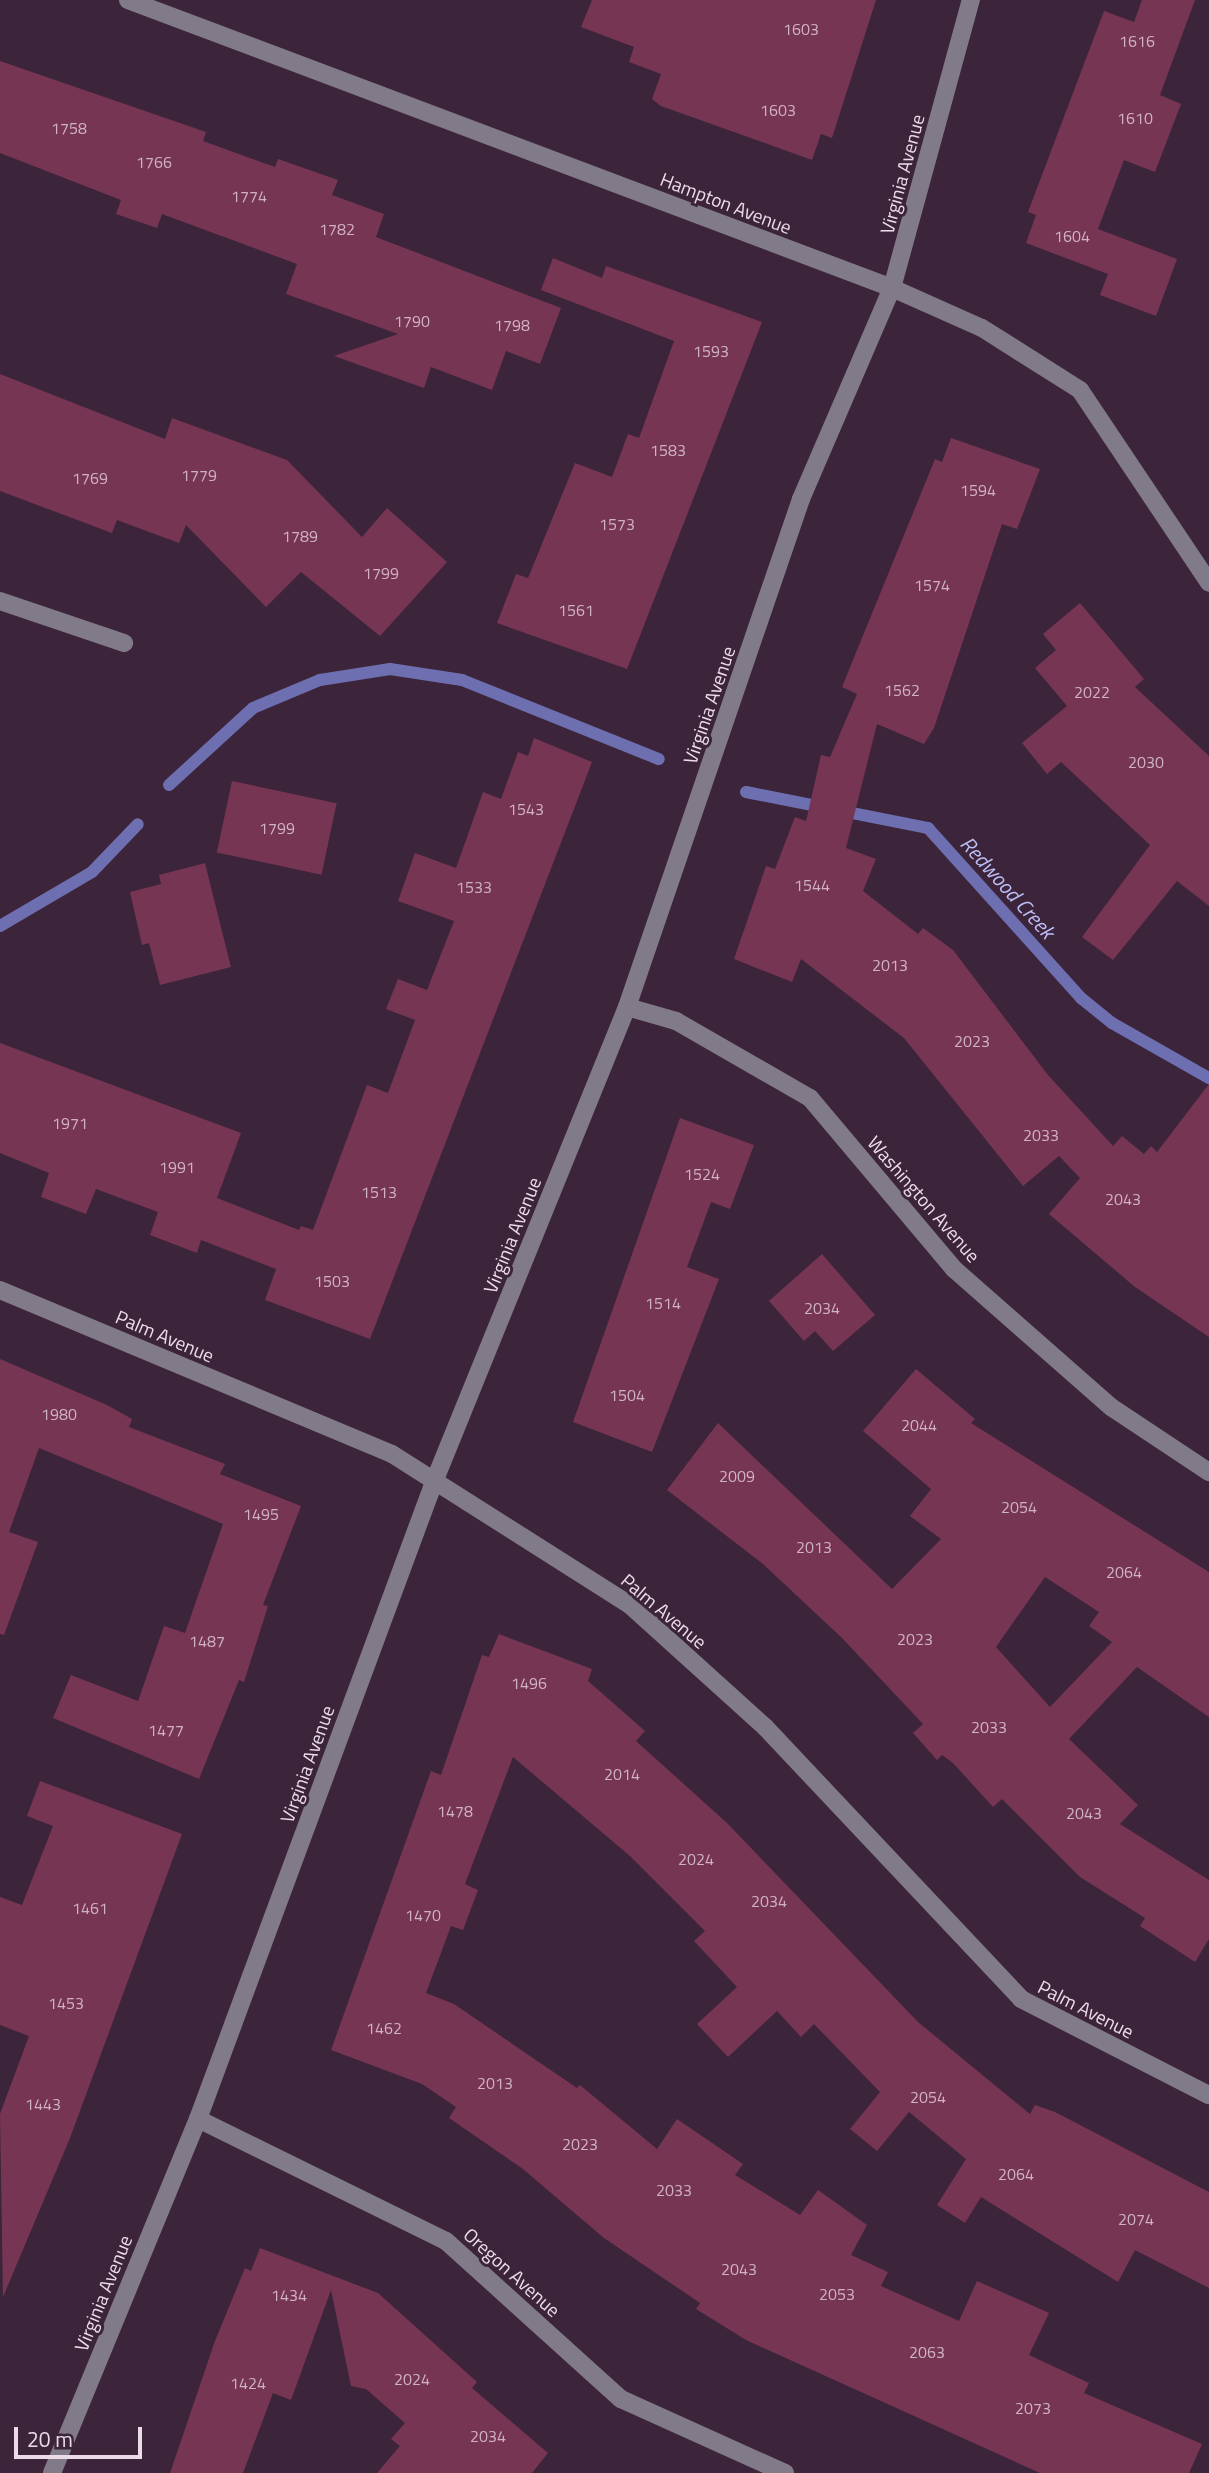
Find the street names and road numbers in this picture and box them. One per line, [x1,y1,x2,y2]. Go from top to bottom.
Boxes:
street label: Virginia Avenue [875,112,929,236]
street label: Hampton Avenue [657,168,795,238]
street label: Virginia Avenue [678,643,740,767]
street label: Washington Avenue [863,1131,985,1267]
street label: Virginia Avenue [478,1174,546,1296]
street label: Palm Avenue [112,1305,218,1367]
street label: Palm Avenue [617,1569,711,1653]
street label: Virginia Avenue [275,1702,339,1826]
street label: Palm Avenue [1034,1975,1138,2043]
street label: Oregon Avenue [459,2223,565,2321]
street label: Virginia Avenue [69,2232,137,2354]

